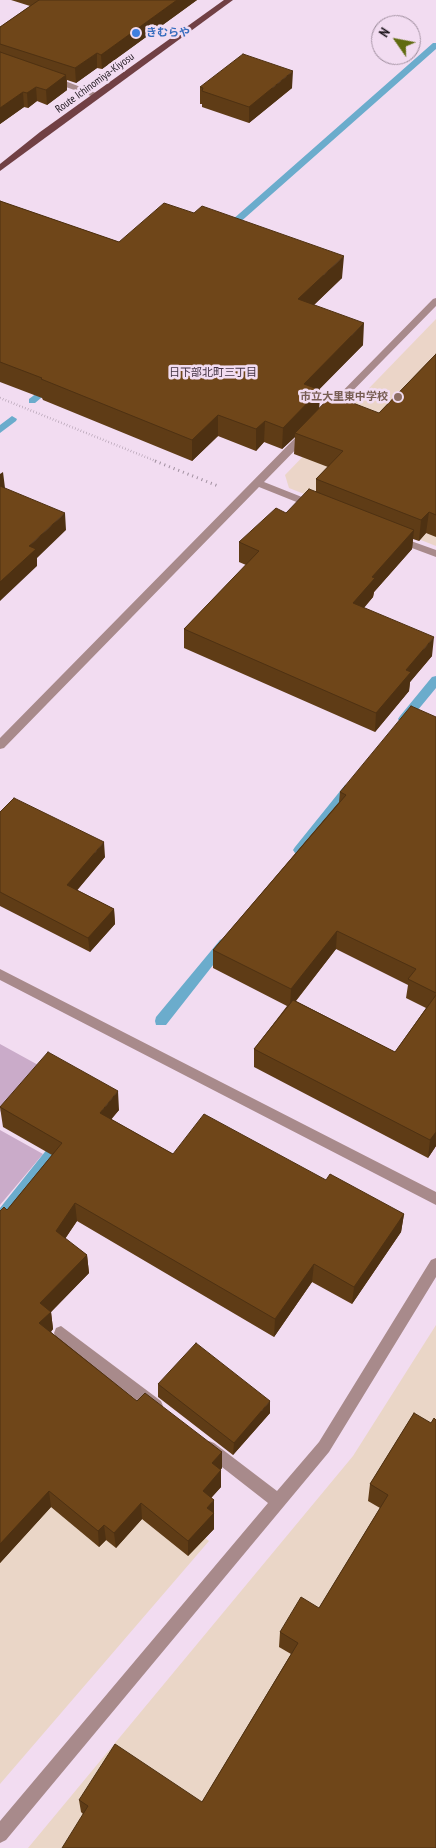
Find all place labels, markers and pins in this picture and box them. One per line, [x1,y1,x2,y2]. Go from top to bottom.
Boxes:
place label: きむらや [146,26,190,40]
marker: きむらや [130,27,142,39]
place label: 市立大里東中学校 [300,390,388,404]
marker: 市立大里東中学校 [392,391,404,403]

